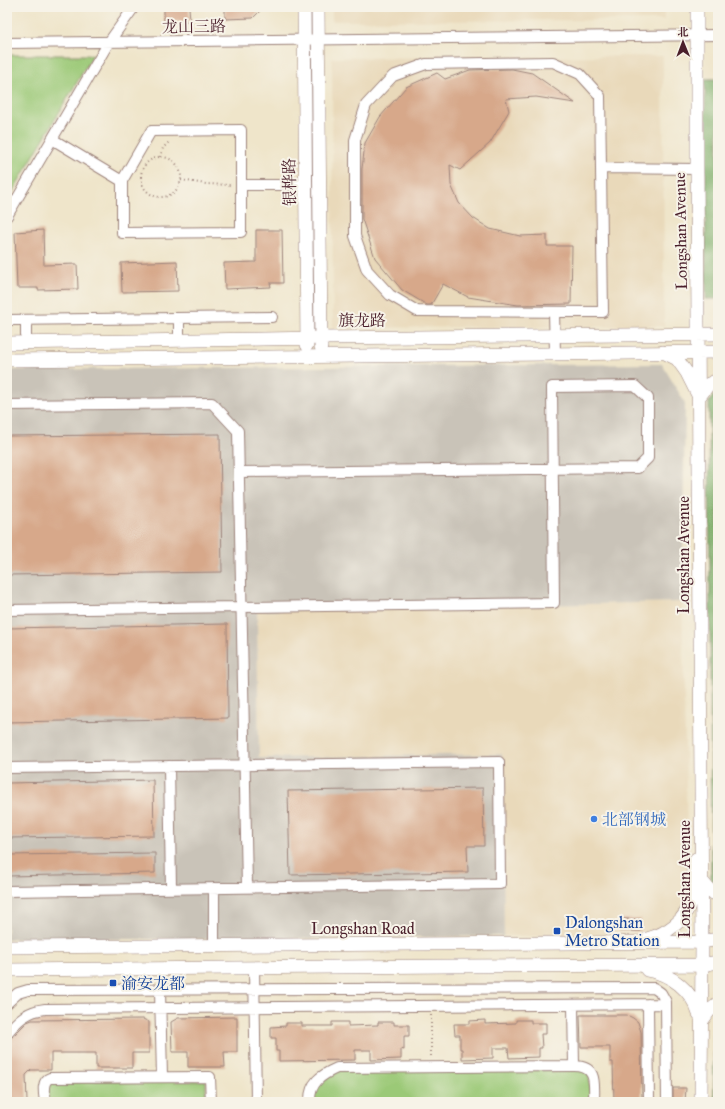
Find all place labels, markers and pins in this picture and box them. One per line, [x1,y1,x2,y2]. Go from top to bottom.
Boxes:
place label: 北部钢城 [602,810,666,829]
marker: 北部钢城 [589,814,599,824]
place label: Dalongshan Metro Station [565,913,660,950]
marker: Dalongshan Metro Station [552,926,562,936]
place label: 渝安龙都 [121,974,185,993]
marker: 渝安龙都 [108,978,118,988]

